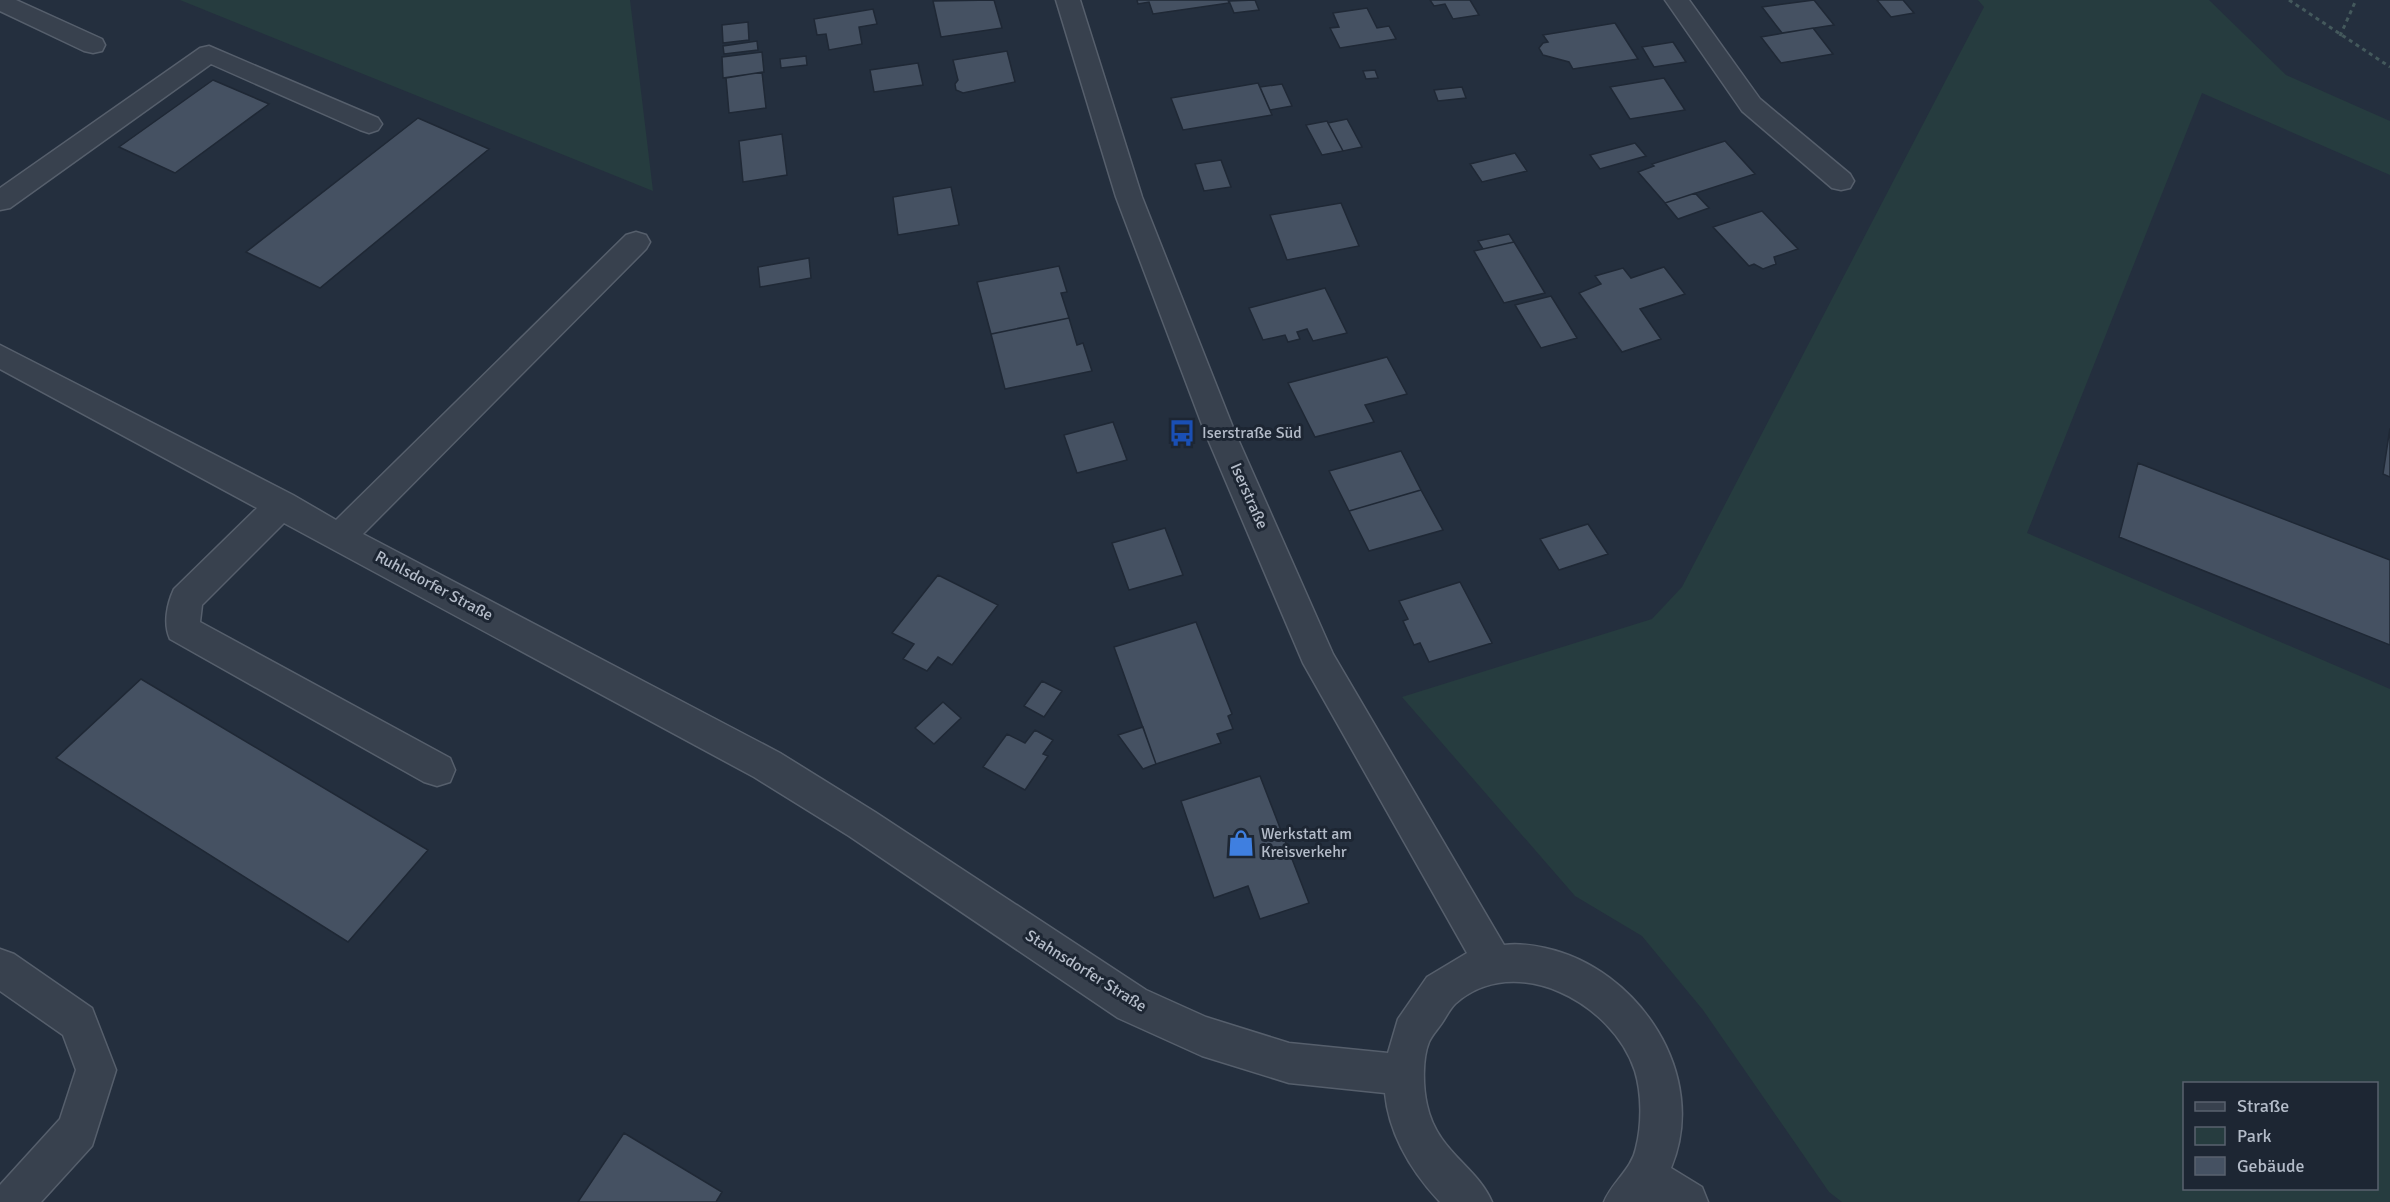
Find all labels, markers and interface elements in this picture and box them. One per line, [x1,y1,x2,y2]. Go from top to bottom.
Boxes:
bus stop icon: Iserstraße Süd [1167,418,1197,448]
place label: Iserstraße Süd [1202,423,1302,443]
street label: Iserstraße [1226,460,1272,532]
street label: Ruhlsdorfer Straße [372,547,496,625]
place label: Werkstatt am Kreisverkehr [1261,824,1352,862]
shop icon: Werkstatt am Kreisverkehr [1226,828,1256,858]
street label: Stahnsdorfer Straße [1022,926,1150,1016]
legend [2183,1082,2378,1190]
text: Straße [2237,1095,2289,1117]
text: Park [2237,1125,2272,1147]
text: Gebäude [2237,1155,2305,1177]

